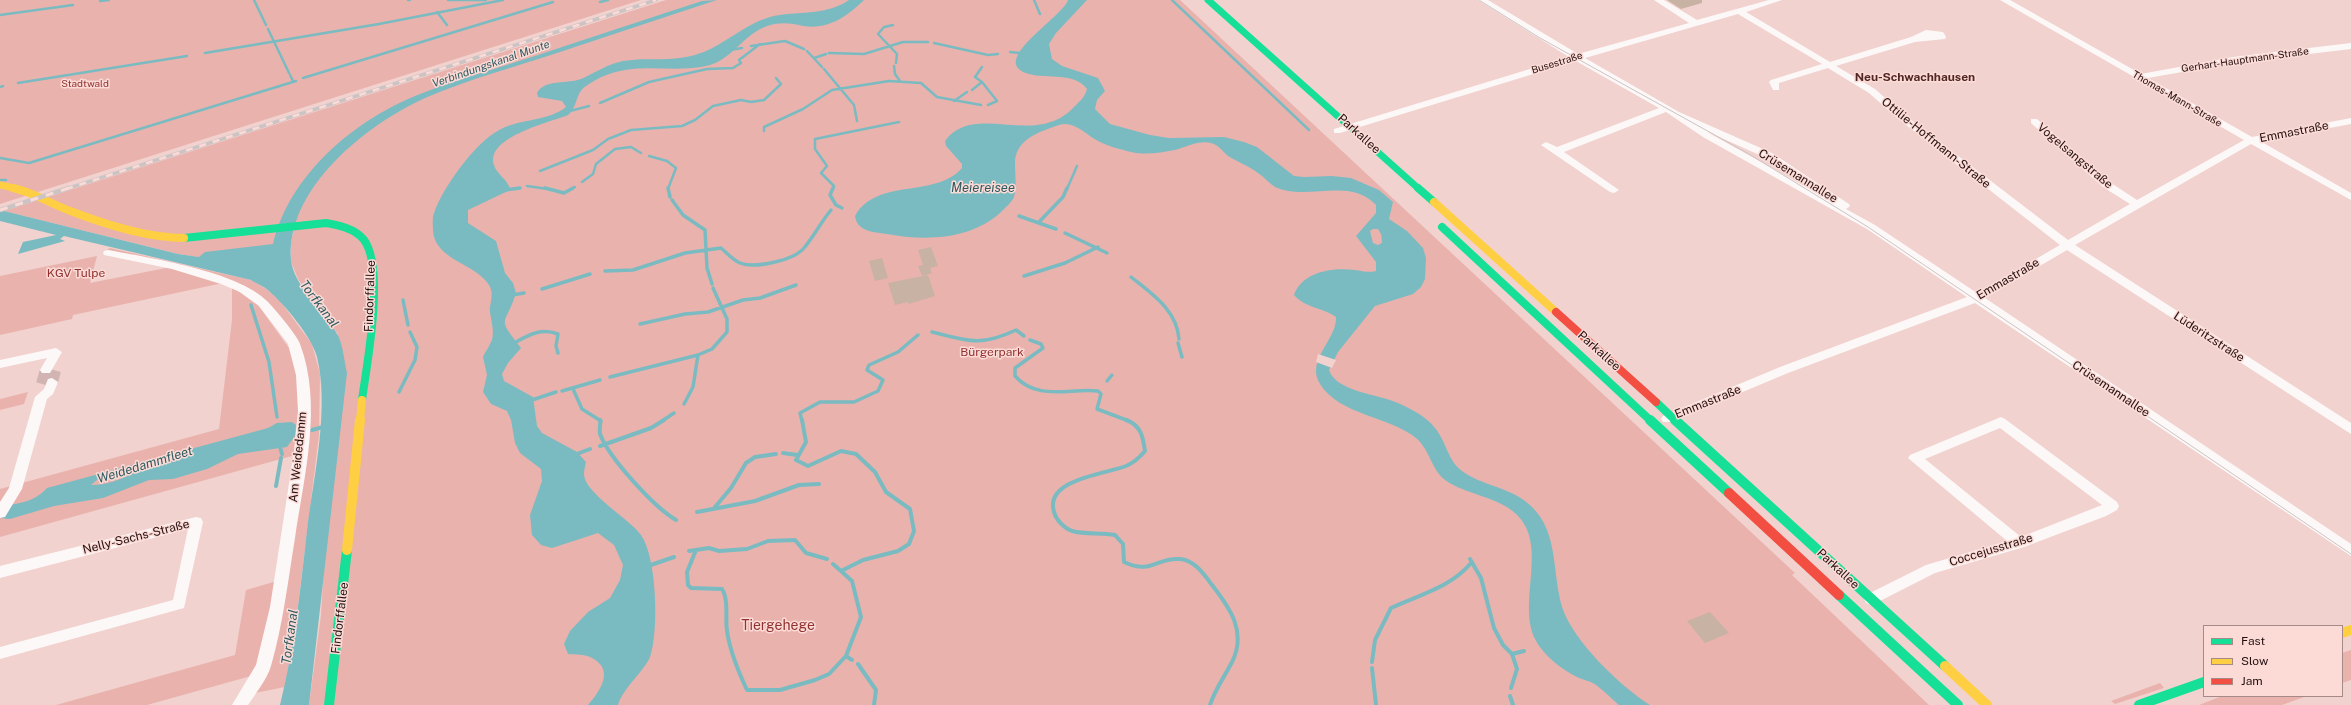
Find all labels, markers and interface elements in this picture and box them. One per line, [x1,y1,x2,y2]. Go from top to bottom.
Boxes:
water label: Verbindungskanal Munte [431,38,551,90]
street label: Gerhart-Hauptmann-Straße [2181,45,2309,75]
street label: Busestraße [1530,50,1584,76]
street label: Thomas-Mann-Straße [2130,68,2224,130]
district label: Neu-Schwachhausen [1855,70,1975,84]
park label: Stadtwald [61,78,109,90]
street label: Ottilie-Hoffmann-Straße [1879,95,1993,191]
street label: Parkallee [1335,111,1383,157]
street label: Emmastraße [2258,118,2330,146]
street label: Vogelsangstraße [2034,120,2116,192]
street label: Crüsemannallee [1756,146,1840,206]
water label: Meiereisee [951,180,1015,196]
street label: Emmastraße [1974,255,2042,303]
street label: Findorffallee [362,260,378,332]
park label: KGV Tulpe [47,266,105,280]
water label: Torfkanal [296,277,342,331]
street label: Lüderitzstraße [2171,309,2247,365]
street label: Parkallee [1575,328,1623,374]
park label: Bürgerpark [960,345,1024,359]
street label: Crüsemannallee [2069,358,2153,420]
street label: Emmastraße [1673,382,1743,422]
street label: Am Weidedamm [286,411,310,503]
water label: Weidedammfleet [95,443,195,487]
street label: Nelly-Sachs-Straße [81,517,191,557]
street label: Coccejusstraße [1948,530,2034,570]
street label: Parkallee [1814,546,1862,592]
street label: Findorffallee [328,581,352,655]
water label: Torfkanal [278,609,302,665]
park label: Tiergehege [741,618,815,634]
legend [2203,625,2343,697]
text: Fast [2241,634,2265,648]
text: Slow [2241,654,2268,668]
text: Jam [2241,674,2263,688]

